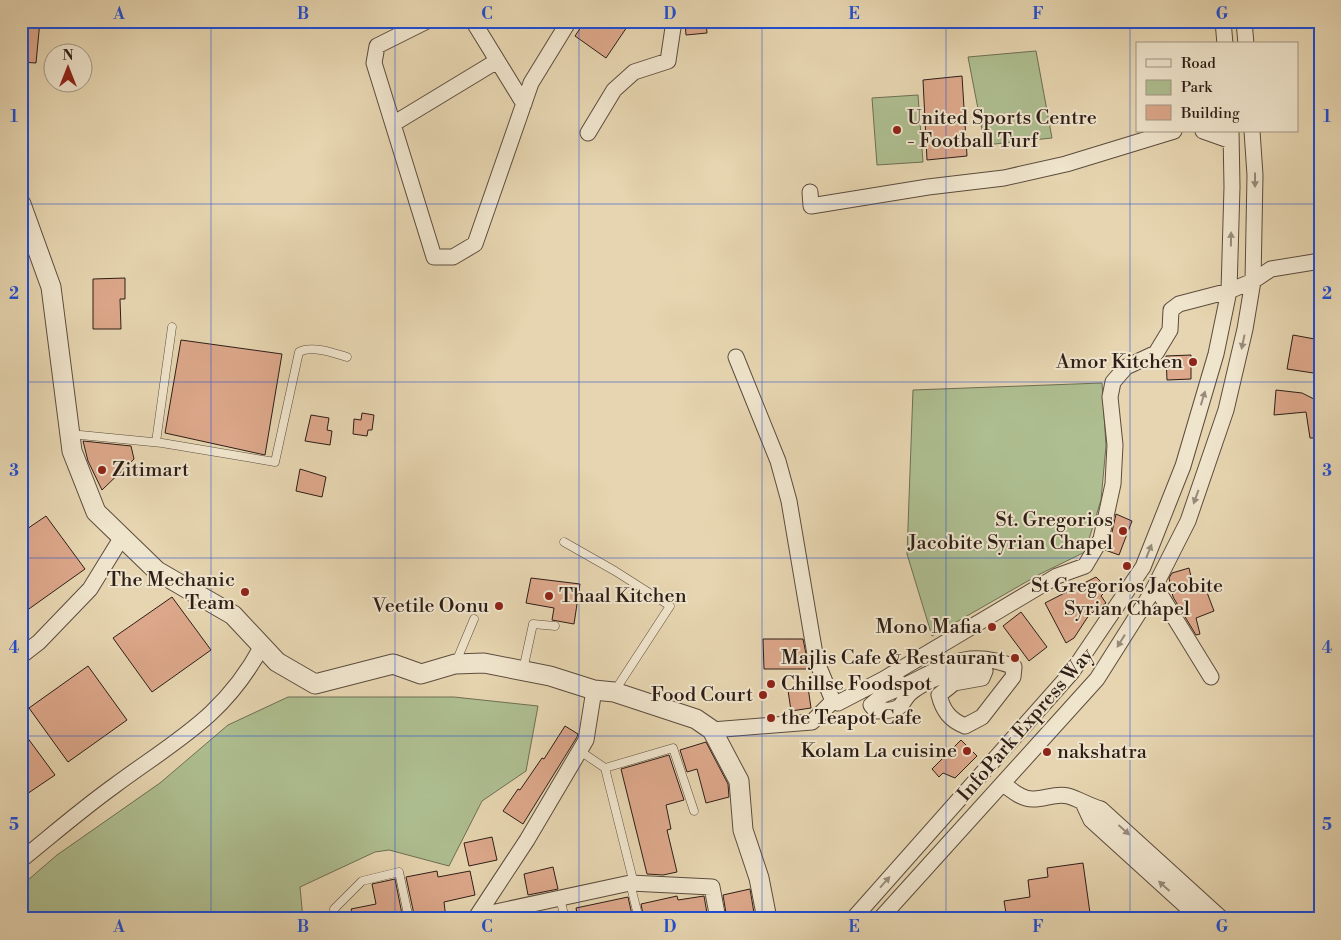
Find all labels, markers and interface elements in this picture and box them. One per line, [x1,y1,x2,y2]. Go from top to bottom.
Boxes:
text: A [112,4,125,24]
text: B [297,4,309,24]
text: C [481,4,493,24]
text: D [664,4,677,24]
text: E [848,4,860,24]
text: F [1032,4,1044,24]
text: G [1216,4,1229,24]
north arrow [42,42,92,92]
legend [1136,42,1298,132]
text: N [62,47,74,65]
text: Road [1181,54,1216,73]
text: Park [1181,78,1213,97]
text: Building [1180,104,1240,123]
place label: United Sports Centre - Football Turf [907,106,1097,154]
text: 1 [10,107,18,127]
text: 1 [1323,107,1331,127]
marker: United Sports Centre - Football Turf [891,124,903,136]
one-way arrow [1251,172,1259,188]
one-way arrow [1227,230,1235,246]
text: 2 [9,284,19,304]
text: 2 [1322,284,1332,304]
one-way arrow [1239,334,1247,349]
place label: Amor Kitchen [1055,350,1183,375]
marker: Amor Kitchen [1187,356,1199,368]
one-way arrow [1200,390,1208,405]
place label: Zitimart [112,458,189,483]
text: 3 [9,461,19,481]
text: 3 [1322,461,1332,481]
marker: Zitimart [96,464,108,476]
one-way arrow [1192,490,1200,505]
place label: St. Gregorios Jacobite Syrian Chapel [907,508,1113,556]
marker: St. Gregorios Jacobite Syrian Chapel [1117,525,1129,537]
one-way arrow [1145,543,1153,558]
marker: St Gregorios Jacobite Syrian Chapel [1121,560,1133,572]
place label: The Mechanic Team [107,568,235,616]
place label: St Gregorios Jacobite Syrian Chapel [1031,574,1223,622]
place label: Thaal Kitchen [559,584,687,609]
marker: The Mechanic Team [239,586,251,598]
marker: Thaal Kitchen [543,590,555,602]
place label: Veetile Oonu [371,594,490,619]
marker: Veetile Oonu [493,600,505,612]
place label: Mono Mafia [876,615,983,640]
marker: Mono Mafia [986,621,998,633]
one-way arrow [1117,634,1126,647]
text: 4 [9,638,20,658]
text: 4 [1322,638,1333,658]
street label: InfoPark Express Way [952,643,1100,807]
place label: Majlis Cafe & Restaurant [781,646,1005,671]
marker: Majlis Cafe & Restaurant [1009,652,1021,664]
place label: Chillse Foodspot [781,672,932,697]
marker: Chillse Foodspot [765,678,777,690]
place label: Food Court [651,683,753,708]
marker: Food Court [757,689,769,701]
place label: the Teapot Cafe [781,706,922,731]
marker: the Teapot Cafe [765,712,777,724]
place label: Kolam La cuisine [801,739,957,764]
place label: nakshatra [1057,740,1148,765]
marker: Kolam La cuisine [961,745,973,757]
marker: nakshatra [1041,746,1053,758]
text: 5 [9,815,19,835]
text: 5 [1322,815,1332,835]
one-way arrow [1118,824,1130,836]
one-way arrow [880,876,891,889]
one-way arrow [1158,880,1170,892]
text: A [112,917,125,937]
text: B [297,917,309,937]
text: C [481,917,493,937]
text: D [664,917,677,937]
text: E [848,917,860,937]
text: F [1032,917,1044,937]
text: G [1216,917,1229,937]

